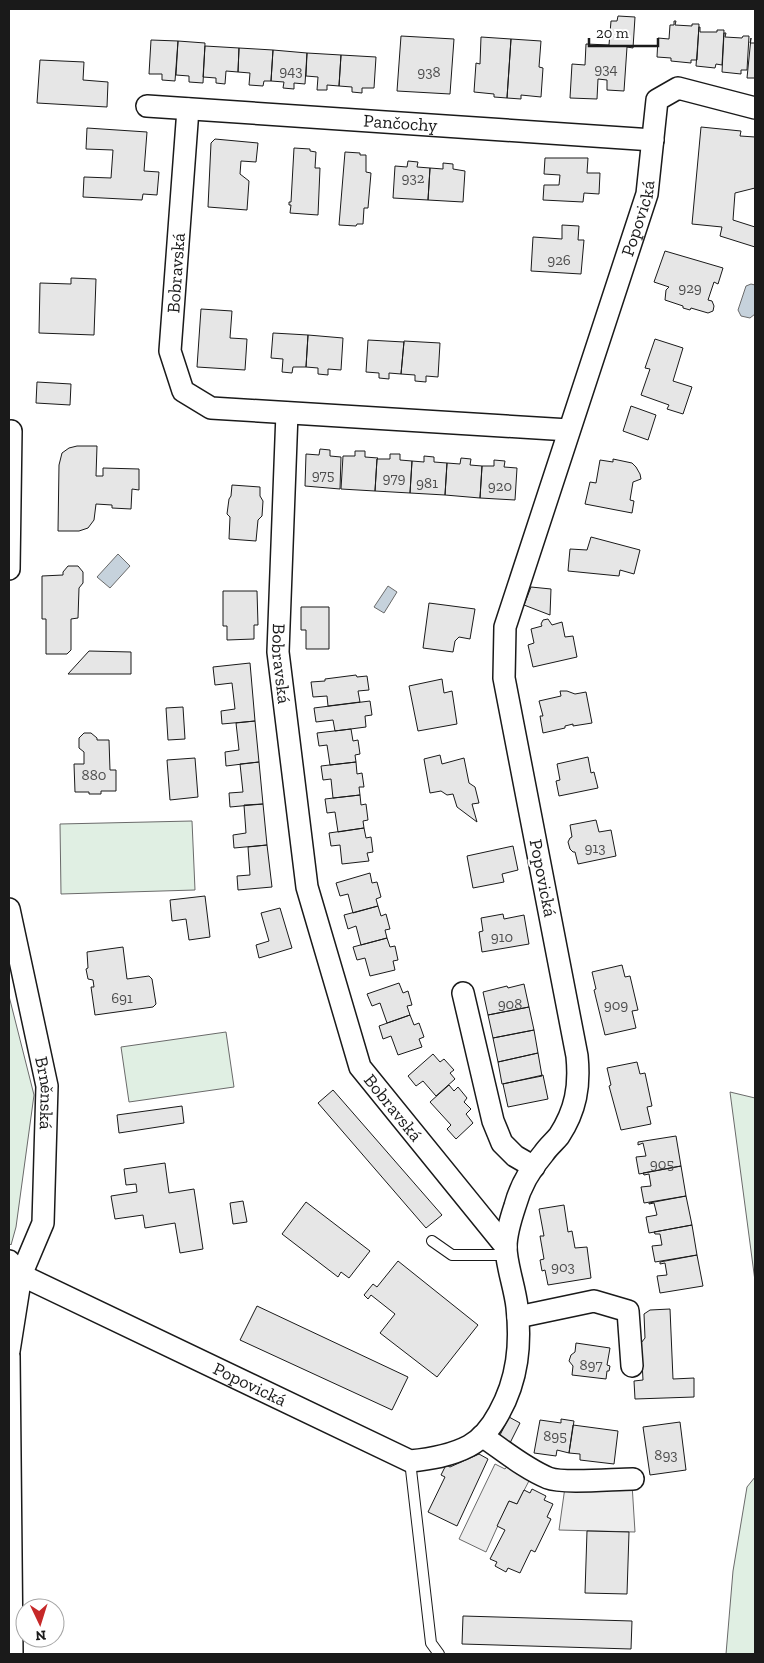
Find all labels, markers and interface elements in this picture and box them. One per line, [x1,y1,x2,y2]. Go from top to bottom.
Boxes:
scale bar [589,15,658,47]
text: 20 m [596,24,629,42]
house number: 934 [594,60,618,78]
house number: 943 [279,62,303,80]
house number: 938 [417,63,441,81]
street label: Pančochy [363,110,439,137]
house number: 932 [401,169,425,187]
street label: Popovická [616,179,659,259]
street label: Bobravská [162,232,190,314]
house number: 926 [547,251,571,269]
house number: 929 [678,279,702,297]
house number: 975 [312,466,335,484]
house number: 979 [383,469,406,487]
house number: 981 [416,474,438,492]
house number: 920 [488,477,512,495]
street label: Bobravská [267,623,295,705]
house number: 880 [82,766,106,784]
street label: Popovická [525,837,561,919]
house number: 913 [584,839,606,857]
house number: 910 [491,928,513,946]
house number: 691 [111,989,133,1007]
house number: 908 [498,995,522,1013]
house number: 909 [604,996,628,1014]
street label: Brněnská [30,1055,58,1130]
street label: Bobravská [359,1069,427,1146]
house number: 905 [650,1155,674,1173]
house number: 903 [551,1258,575,1276]
house number: 897 [579,1356,603,1374]
street label: Popovická [210,1357,290,1411]
house number: 895 [543,1427,567,1445]
house number: 893 [654,1446,678,1464]
north arrow [15,1598,65,1648]
text: N [35,1627,47,1644]

